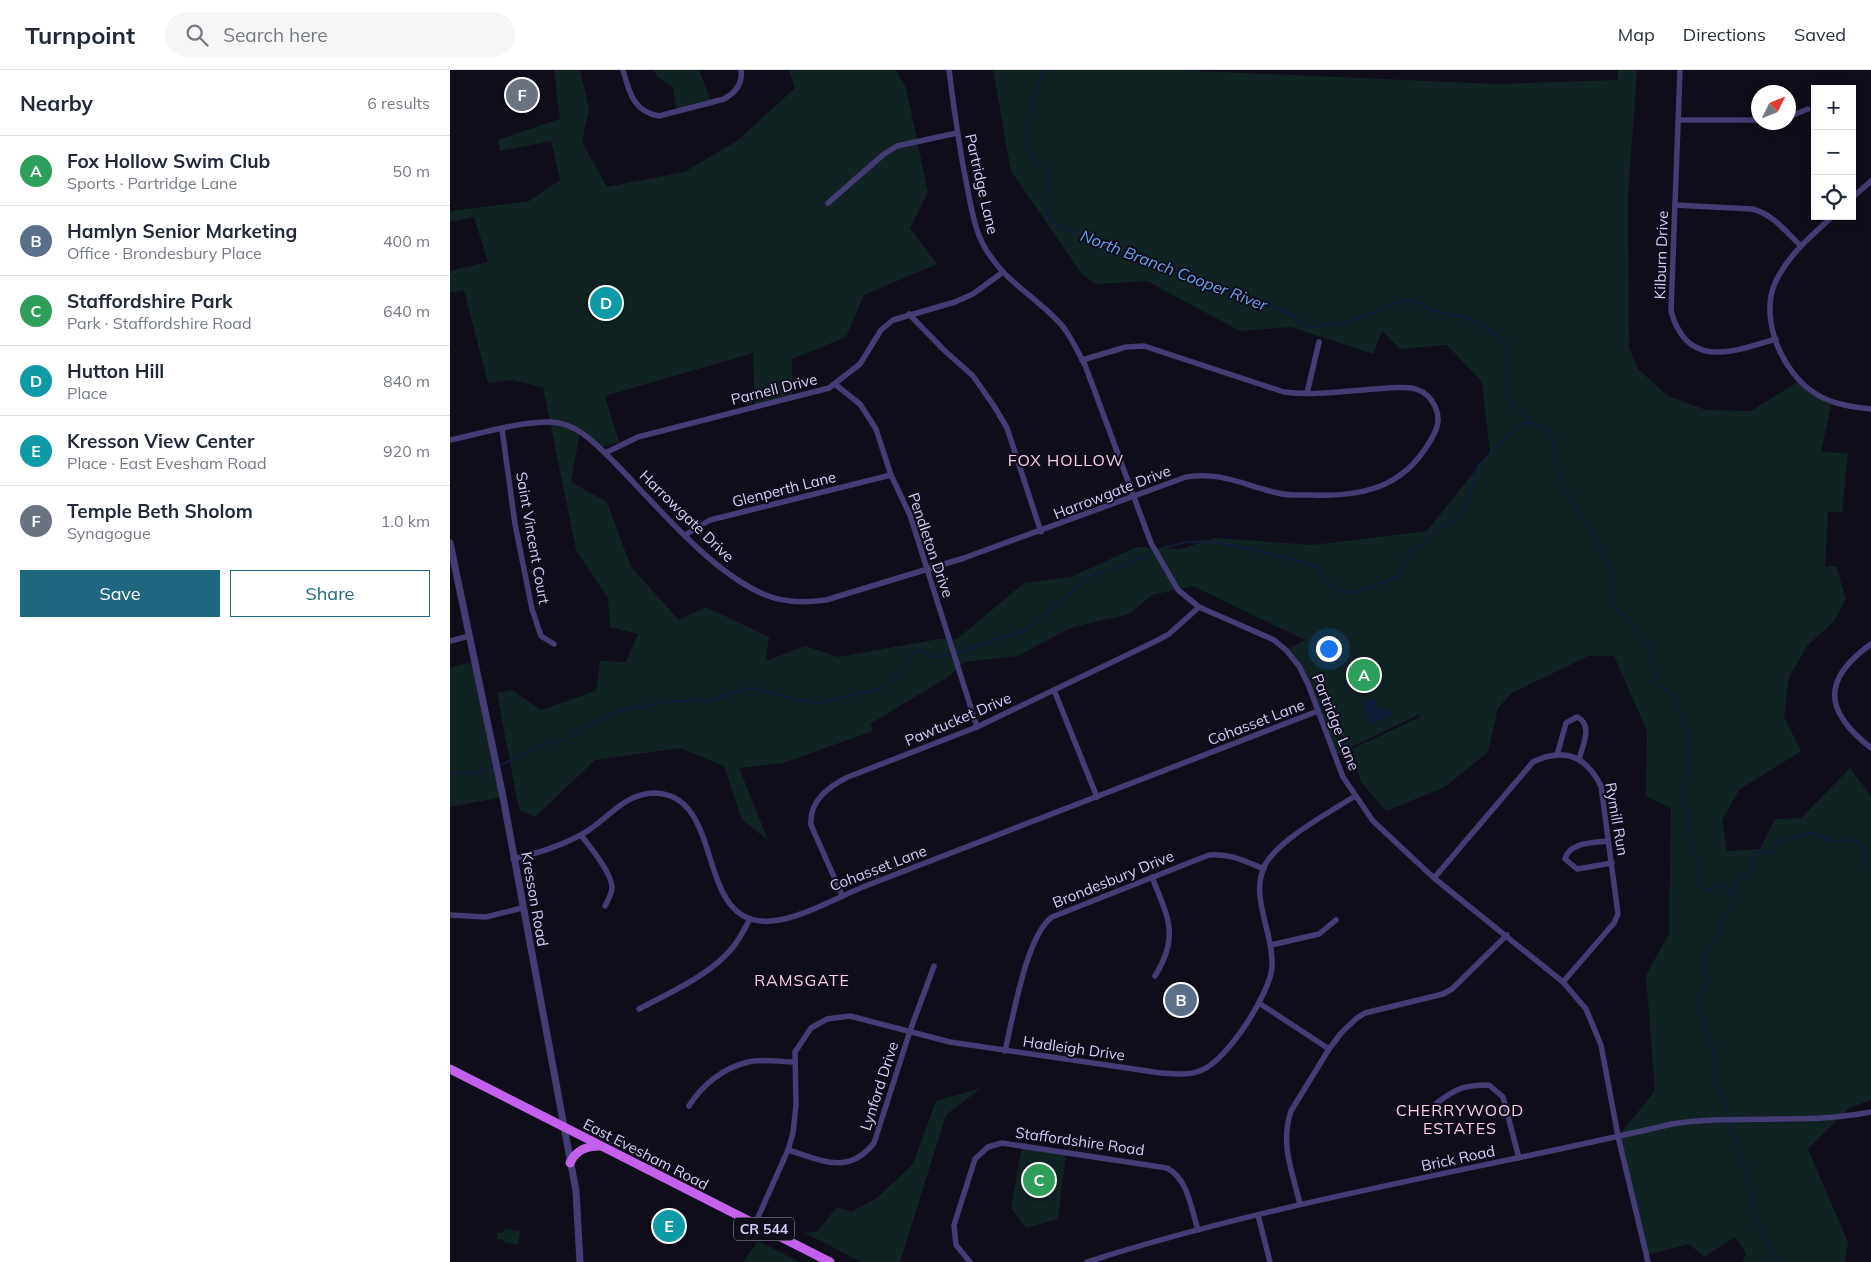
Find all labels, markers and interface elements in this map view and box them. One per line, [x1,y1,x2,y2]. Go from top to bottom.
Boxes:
search box [165,12,515,57]
text: Turnpoint [25,20,135,50]
icon: search [183,21,211,49]
text: Search here [223,23,328,47]
text: Map [1618,23,1655,46]
text: Directions [1683,23,1766,46]
text: Saved [1794,23,1846,46]
pin: F [506,76,538,114]
north arrow [1751,85,1796,130]
map controls [1811,85,1856,220]
button: + [1811,85,1856,130]
text: Nearby [20,90,93,116]
text: 6 results [367,93,430,113]
button: − [1811,130,1856,175]
street label: Partridge Lane [961,132,1003,236]
text: Fox Hollow Swim Club [67,149,270,173]
text: A [30,161,42,181]
text: 50 m [393,161,430,181]
text: Sports · Partridge Lane [67,173,237,193]
button: locate [1811,175,1856,220]
street label: Kilburn Drive [1650,210,1672,300]
text: Hamlyn Senior Marketing [67,219,297,243]
water label: North Branch Cooper River [1078,225,1271,315]
text: B [30,231,42,251]
text: 400 m [383,231,430,251]
text: Office · Brondesbury Place [67,243,262,263]
pin: D [590,284,622,322]
text: Staffordshire Park [67,289,233,313]
text: C [31,301,41,321]
text: 640 m [383,301,430,321]
text: Park · Staffordshire Road [67,313,252,333]
text: Hutton Hill [67,359,164,383]
street label: Parnell Drive [729,369,819,409]
text: D [30,371,42,391]
text: 840 m [383,371,430,391]
text: Place [67,383,107,403]
text: Kresson View Center [67,429,254,453]
text: E [31,441,41,461]
text: 920 m [383,441,430,461]
district label: FOX HOLLOW [1008,450,1124,470]
text: Place · East Evesham Road [67,453,267,473]
street label: Harrowgate Drive [1051,461,1173,523]
street label: Harrowgate Drive [636,466,738,566]
street label: Glenperth Lane [730,467,838,511]
street label: Saint Vincent Court [512,470,554,606]
street label: Pendleton Drive [904,490,958,600]
text: Temple Beth Sholom [67,499,253,523]
text: F [31,511,41,531]
text: 1.0 km [381,511,430,531]
text: Synagogue [67,523,151,543]
button: Save [20,570,220,617]
button: Share [230,570,430,617]
your location [1316,636,1342,662]
pin: A [1348,656,1380,694]
street label: Partridge Lane [1308,671,1364,773]
street label: Pawtucket Drive [902,688,1014,750]
street label: Cohasset Lane [1205,695,1307,749]
street label: Rymill Run [1601,781,1633,857]
street label: Cohasset Lane [827,841,929,895]
street label: Brondesbury Drive [1050,846,1176,912]
street label: Kresson Road [517,850,553,948]
district label: RAMSGATE [754,970,850,990]
pin: B [1165,981,1197,1019]
street label: Hadleigh Drive [1022,1031,1126,1065]
street label: Lynford Drive [856,1039,902,1133]
district label: CHERRYWOOD ESTATES [1396,1100,1524,1138]
street label: East Evesham Road [580,1114,712,1194]
street label: Staffordshire Road [1014,1123,1146,1159]
street label: Brick Road [1419,1141,1497,1175]
pin: C [1023,1161,1055,1199]
pin: E [653,1207,685,1245]
road number: CR 544 [734,1218,794,1240]

